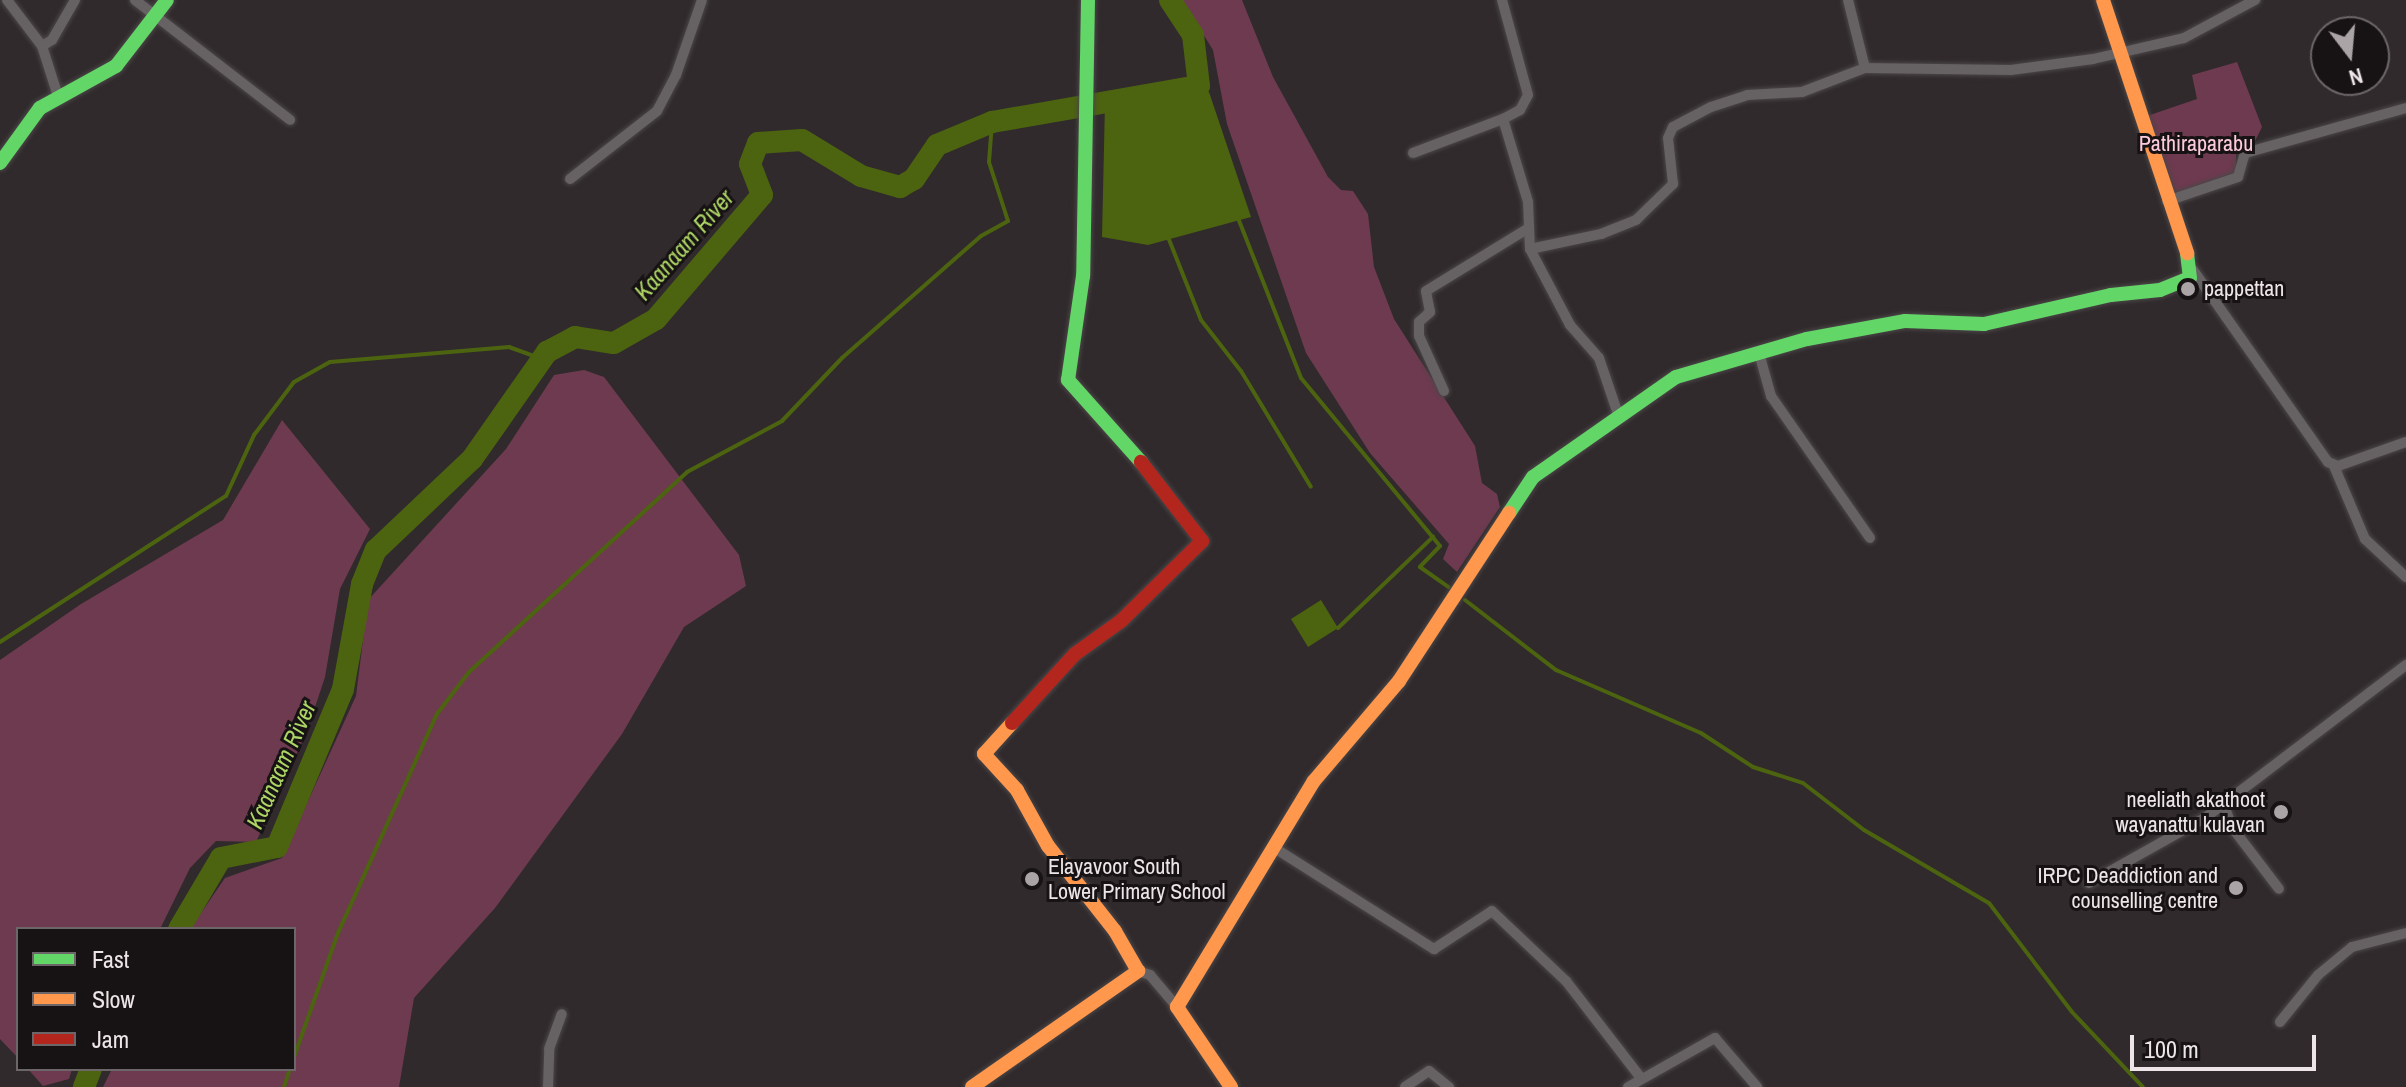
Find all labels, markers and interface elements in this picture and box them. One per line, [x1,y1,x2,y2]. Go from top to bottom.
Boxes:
north arrow [2310,16,2390,96]
text: N [2346,61,2366,93]
park label: Pathiraparabu [2139,131,2253,157]
water label: Kaanaam River [628,184,740,306]
place label: pappettan [2204,276,2284,302]
marker: pappettan [2179,280,2197,298]
water label: Kaanaam River [240,697,322,833]
place label: neeliath akathoot wayanattu kulavan [2116,786,2265,838]
marker: neeliath akathoot wayanattu kulavan [2272,803,2290,821]
place label: Elayavoor South Lower Primary School [1048,853,1225,904]
place label: IRPC Deaddiction and counselling centre [2037,862,2218,914]
marker: Elayavoor South Lower Primary School [1023,870,1041,888]
marker: IRPC Deaddiction and counselling centre [2225,877,2247,899]
legend [16,927,296,1071]
text: Fast [92,943,129,975]
text: Slow [92,983,135,1015]
scale bar [2134,1019,2320,1069]
text: Jam [92,1023,129,1055]
text: 100 m [2144,1033,2199,1065]

